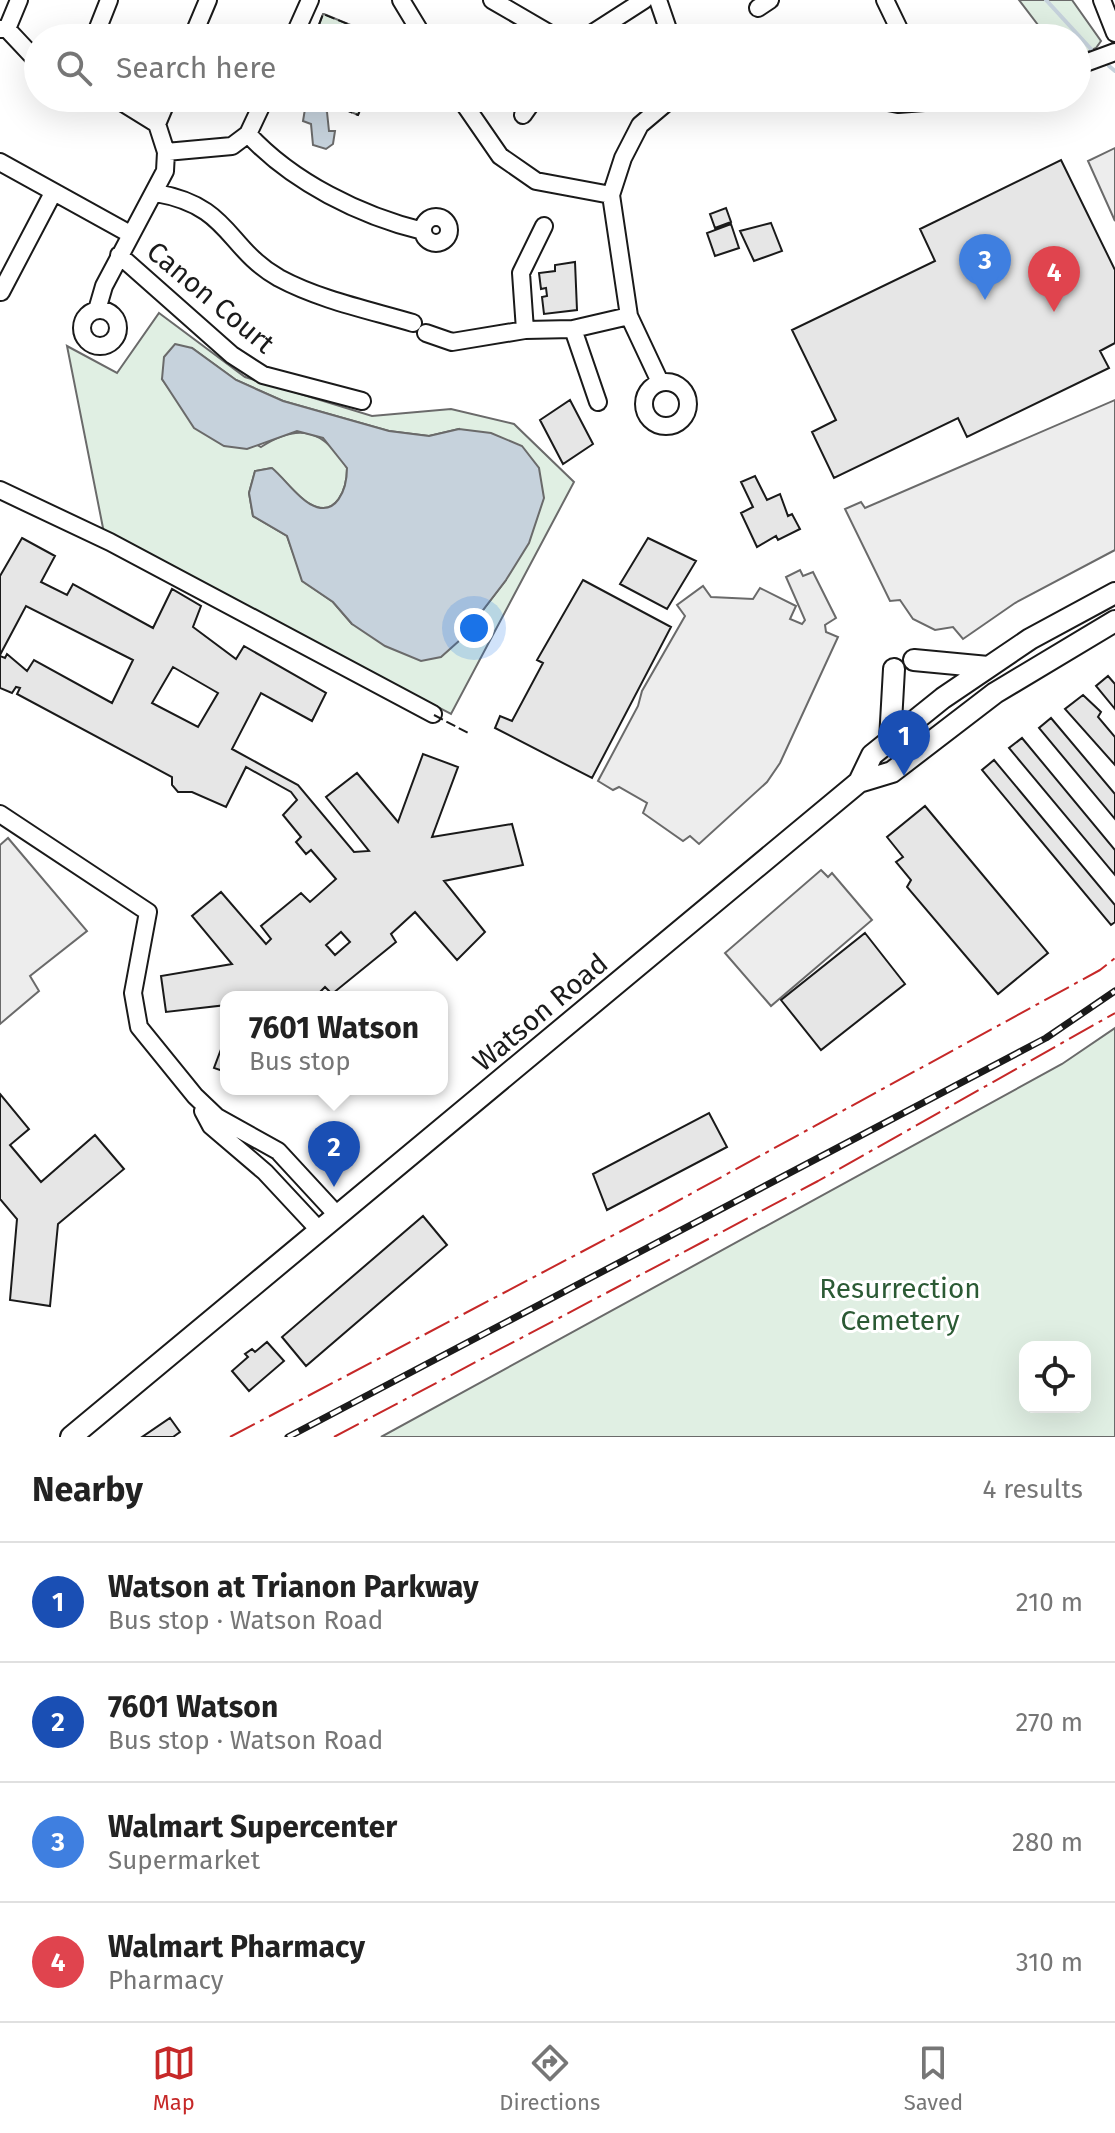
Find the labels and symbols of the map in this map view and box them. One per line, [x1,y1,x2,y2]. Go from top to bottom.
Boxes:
pin: 3 [959,234,1011,300]
street label: Canon Court [140,235,282,361]
pin: 4 [1028,246,1080,312]
your location [454,608,494,648]
pin: 1 [878,710,930,776]
street label: Watson Road [466,947,614,1078]
pin: 2 [308,1121,360,1187]
park label: Resurrection Cemetery [819,1272,981,1337]

